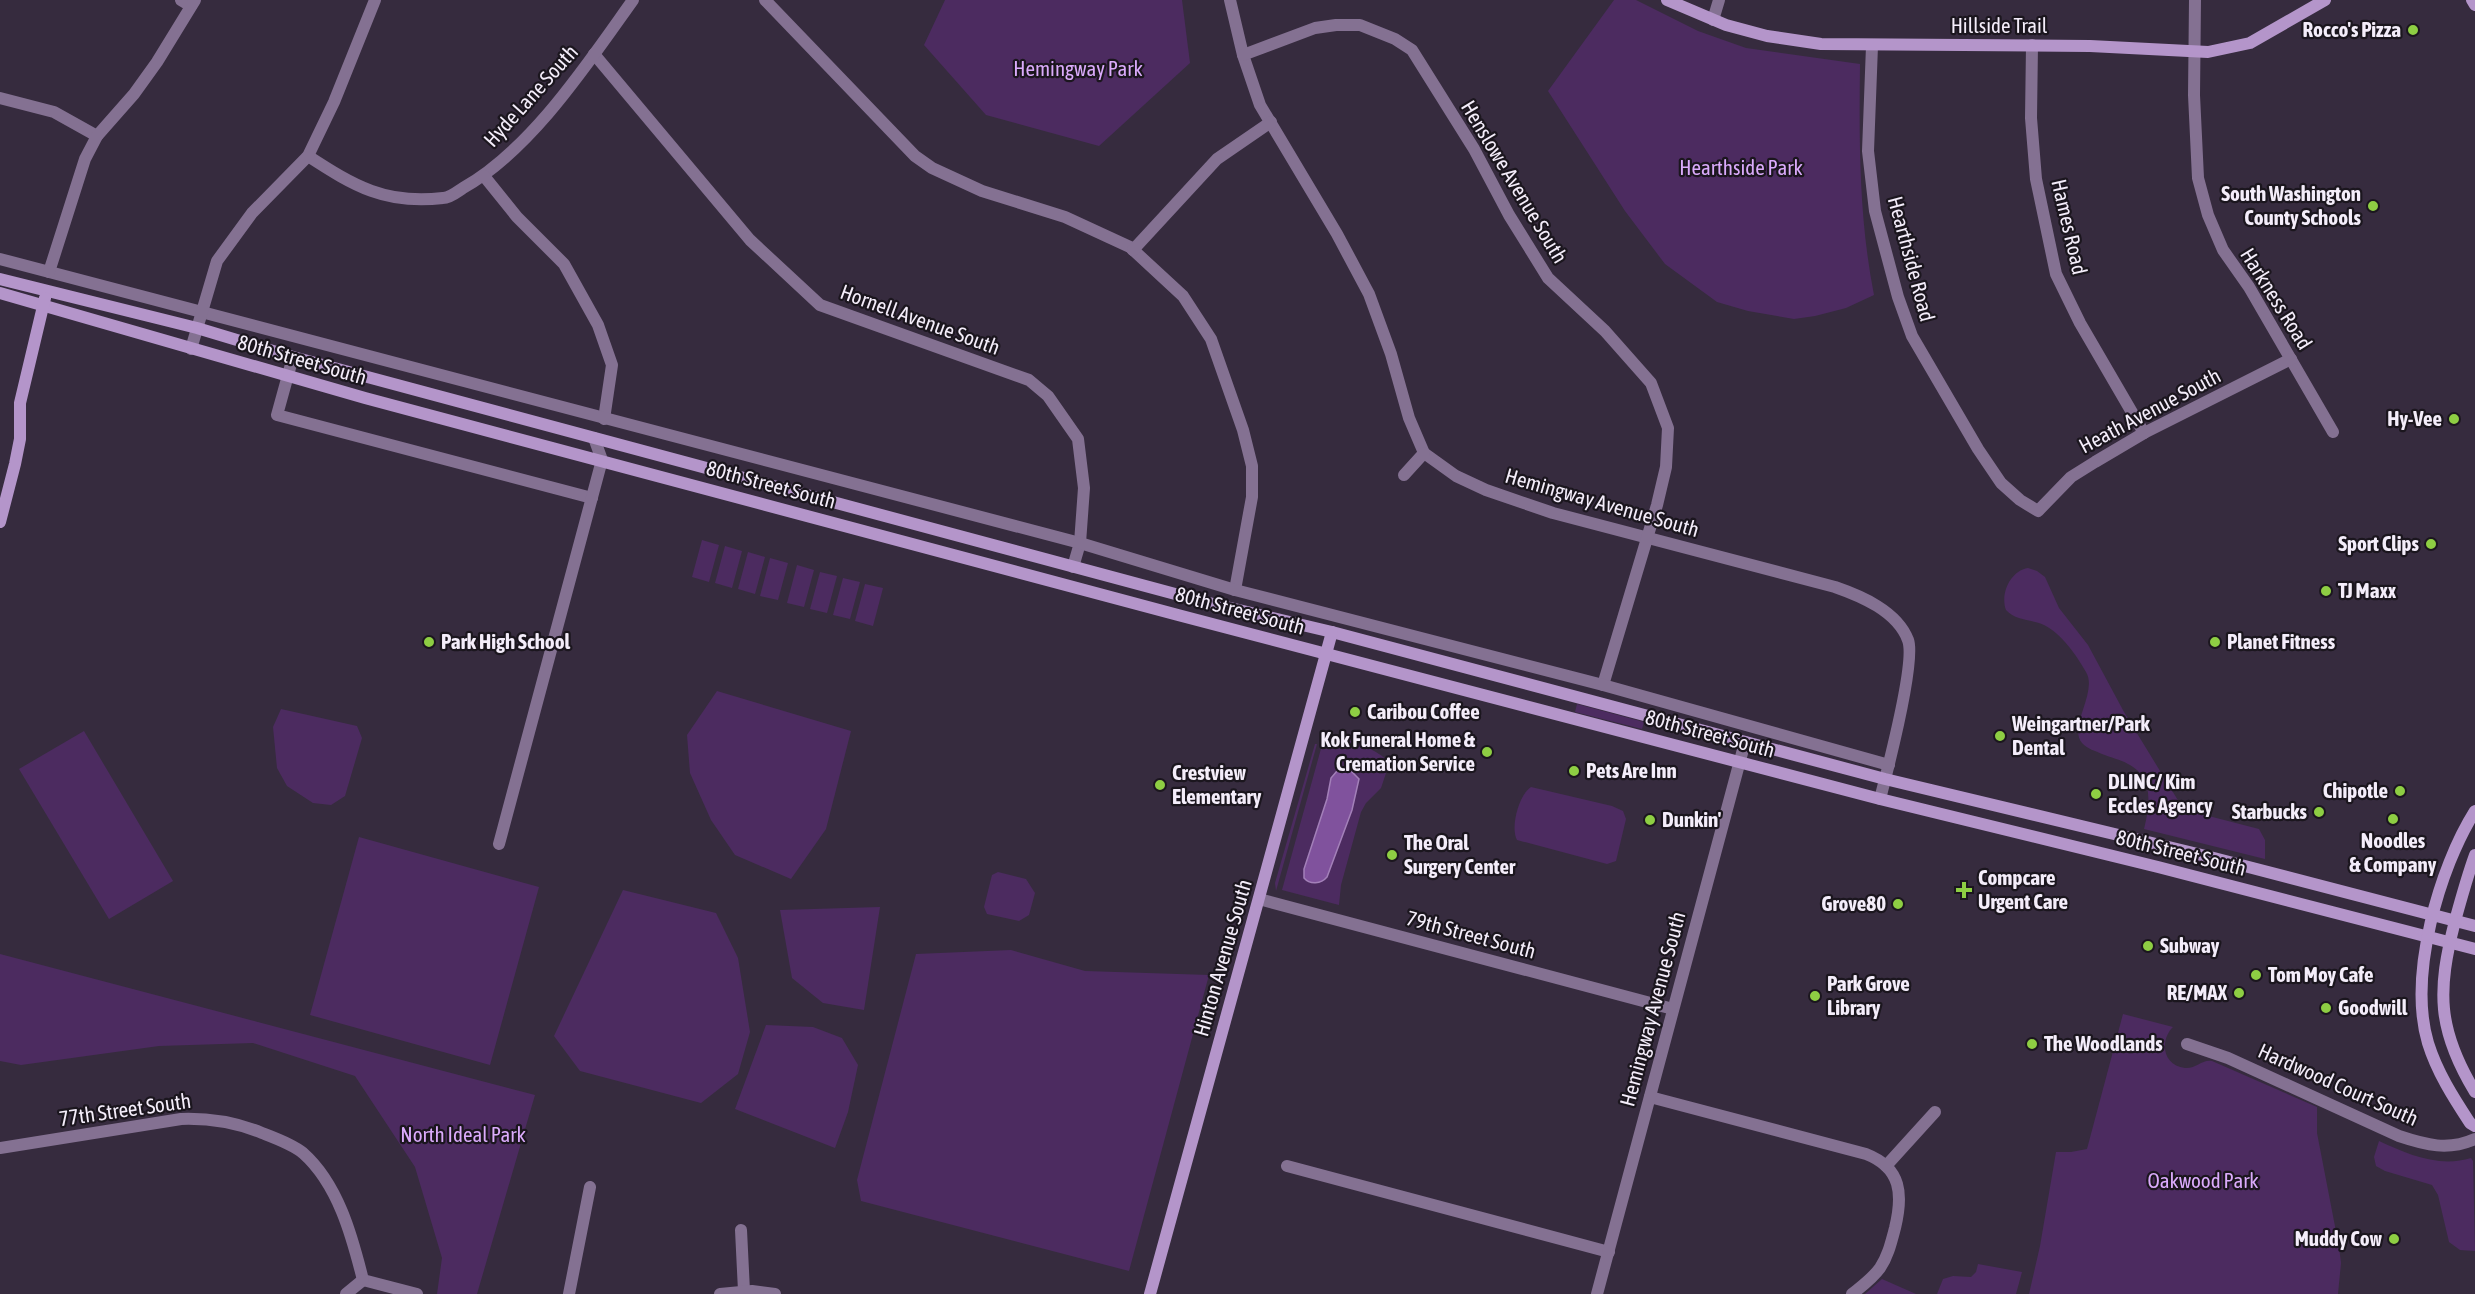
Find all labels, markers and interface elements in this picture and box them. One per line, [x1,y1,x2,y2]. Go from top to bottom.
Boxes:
street label: Hillside Trail [1951,13,2048,37]
place label: Rocco's Pizza [2303,17,2401,41]
marker: Rocco's Pizza [2406,23,2420,37]
street label: Hyde Lane South [478,40,582,151]
park label: Hemingway Park [1013,56,1143,80]
street label: Henslowe Avenue South [1457,96,1573,267]
park label: Hearthside Park [1679,155,1803,179]
street label: Hames Road [2047,177,2093,277]
place label: South Washington County Schools [2221,181,2362,229]
street label: Hearthside Road [1884,194,1940,324]
marker: South Washington County Schools [2366,199,2380,213]
street label: Harkness Road [2236,243,2317,354]
street label: Hornell Avenue South [837,279,1003,359]
street label: 80th Street South [235,329,369,389]
street label: Heath Avenue South [2075,363,2224,457]
place label: Hy-Vee [2387,406,2442,430]
marker: Hy-Vee [2447,412,2461,426]
street label: 80th Street South [704,455,839,513]
street label: Hemingway Avenue South [1503,463,1702,541]
place label: Sport Clips [2338,531,2420,555]
marker: Sport Clips [2424,537,2438,551]
place label: TJ Maxx [2338,578,2397,602]
street label: 80th Street South [1173,581,1308,639]
marker: TJ Maxx [2319,584,2333,598]
place label: Park High School [441,629,571,653]
place label: Planet Fitness [2227,629,2336,653]
marker: Park High School [422,635,436,649]
marker: Planet Fitness [2208,635,2222,649]
place label: Caribou Coffee [1367,699,1480,723]
street label: 80th Street South [1643,704,1778,762]
marker: Caribou Coffee [1348,705,1362,719]
place label: Weingartner/Park Dental [2011,711,2150,759]
place label: Kok Funeral Home & Cremation Service [1321,727,1476,775]
marker: Weingartner/Park Dental [1993,729,2007,743]
marker: Kok Funeral Home & Cremation Service [1480,745,1494,759]
place label: Pets Are Inn [1586,758,1677,782]
place label: Crestview Elementary [1172,760,1262,808]
marker: Pets Are Inn [1567,764,1581,778]
place label: DLINC/ Kim Eccles Agency [2108,769,2213,817]
marker: Crestview Elementary [1153,778,1167,792]
place label: Chipotle [2323,778,2388,802]
marker: Chipotle [2393,784,2407,798]
marker: DLINC/ Kim Eccles Agency [2089,787,2103,801]
place label: Starbucks [2232,799,2308,823]
marker: Starbucks [2312,805,2326,819]
place label: Dunkin' [1662,807,1722,831]
marker: Noodles & Company [2386,812,2400,826]
marker: Dunkin' [1643,813,1657,827]
street label: 80th Street South [2114,824,2249,880]
place label: Noodles & Company [2350,828,2437,876]
place label: The Oral Surgery Center [1404,830,1516,878]
marker: The Oral Surgery Center [1385,848,1399,862]
place label: Compcare Urgent Care [1978,865,2068,913]
street label: Hinton Avenue South [1188,877,1256,1039]
marker: Compcare Urgent Care [1955,881,1973,899]
place label: Grove80 [1821,891,1886,915]
marker: Grove80 [1891,897,1905,911]
street label: 79th Street South [1404,905,1539,963]
street label: Hemingway Avenue South [1614,909,1690,1109]
place label: Subway [2160,933,2220,957]
marker: Subway [2141,939,2155,953]
place label: Tom Moy Cafe [2268,962,2374,986]
marker: Tom Moy Cafe [2249,968,2263,982]
place label: Park Grove Library [1827,971,1910,1019]
place label: RE/MAX [2167,980,2228,1004]
marker: RE/MAX [2232,986,2246,1000]
marker: Park Grove Library [1808,989,1822,1003]
place label: Goodwill [2338,995,2408,1019]
marker: Goodwill [2319,1001,2333,1015]
place label: The Woodlands [2044,1031,2163,1055]
marker: The Woodlands [2025,1037,2039,1051]
street label: Hardwood Court South [2255,1038,2422,1130]
street label: 77th Street South [57,1088,192,1130]
park label: North Ideal Park [400,1122,526,1146]
park label: Oakwood Park [2147,1168,2259,1192]
place label: Muddy Cow [2295,1226,2382,1250]
marker: Muddy Cow [2387,1232,2401,1246]

